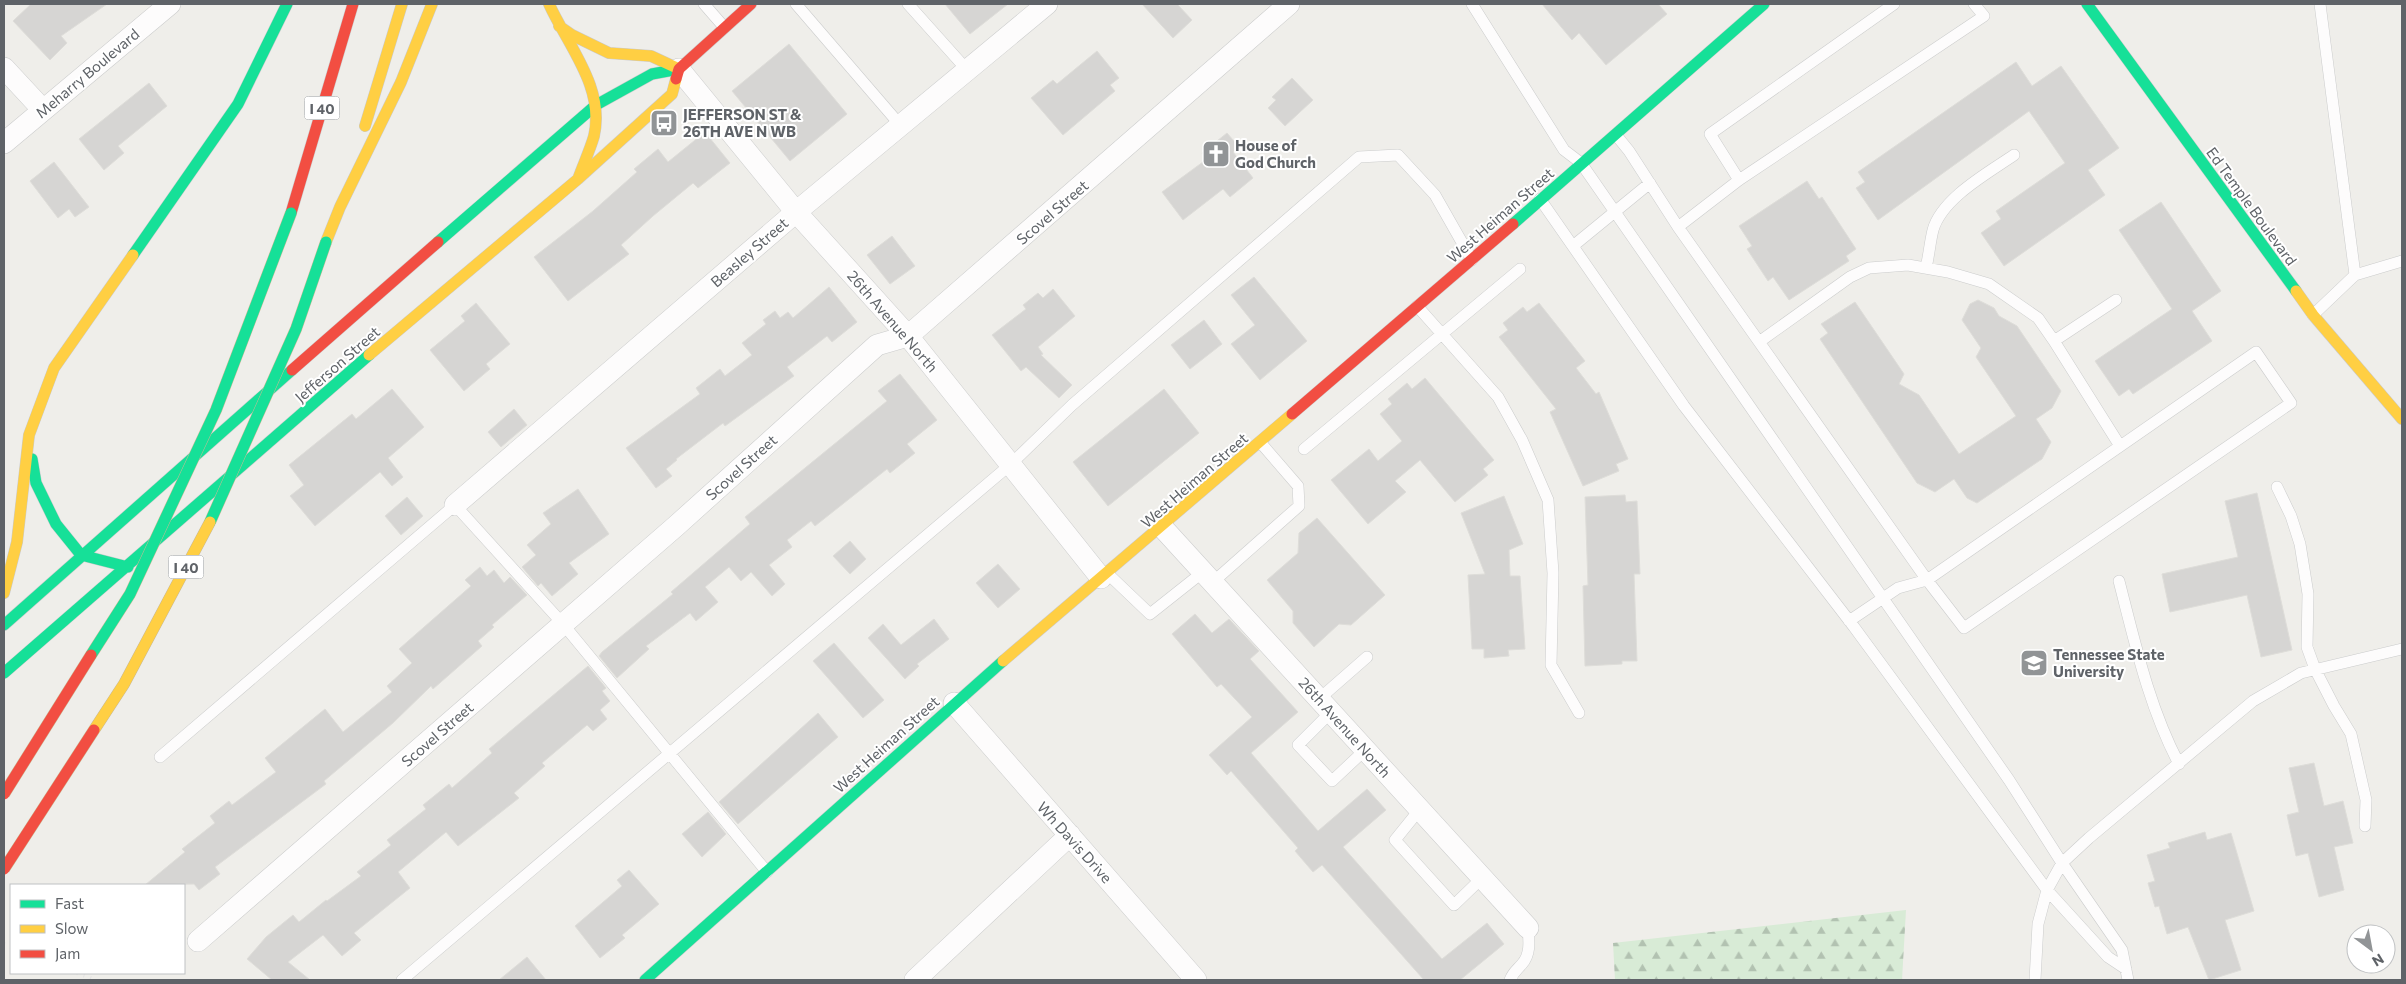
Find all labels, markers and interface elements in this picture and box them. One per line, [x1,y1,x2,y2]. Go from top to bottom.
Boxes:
street label: Meharry Boulevard [32,24,142,122]
road number: I 40 [304,96,340,120]
place label: JEFFERSON ST & 26TH AVE N WB [683,105,802,140]
bus stop icon: JEFFERSON ST & 26TH AVE N WB [649,108,679,138]
place label: House of God Church [1235,136,1316,171]
church icon: House of God Church [1201,139,1231,169]
street label: Ed Temple Boulevard [2203,143,2301,269]
street label: West Heiman Street [1443,164,1557,266]
street label: Scovel Street [1012,176,1092,248]
street label: Beasley Street [707,213,791,291]
street label: 26th Avenue North [844,266,942,376]
street label: Jefferson Street [291,322,383,406]
street label: West Heiman Street [1137,429,1251,531]
street label: Scovel Street [702,430,780,504]
road number: I 40 [168,556,204,578]
place label: Tennessee State University [2053,645,2165,680]
school or university icon: Tennessee State University [2019,648,2049,678]
street label: 26th Avenue North [1295,673,1395,781]
street label: West Heiman Street [830,692,942,796]
street label: Scovel Street [397,698,477,770]
street label: Wh Davis Drive [1034,798,1116,886]
legend [10,884,185,974]
text: Fast [55,894,84,912]
text: Slow [55,919,88,937]
north arrow [2346,924,2396,974]
text: Jam [55,944,80,962]
text: N [2369,950,2387,970]

